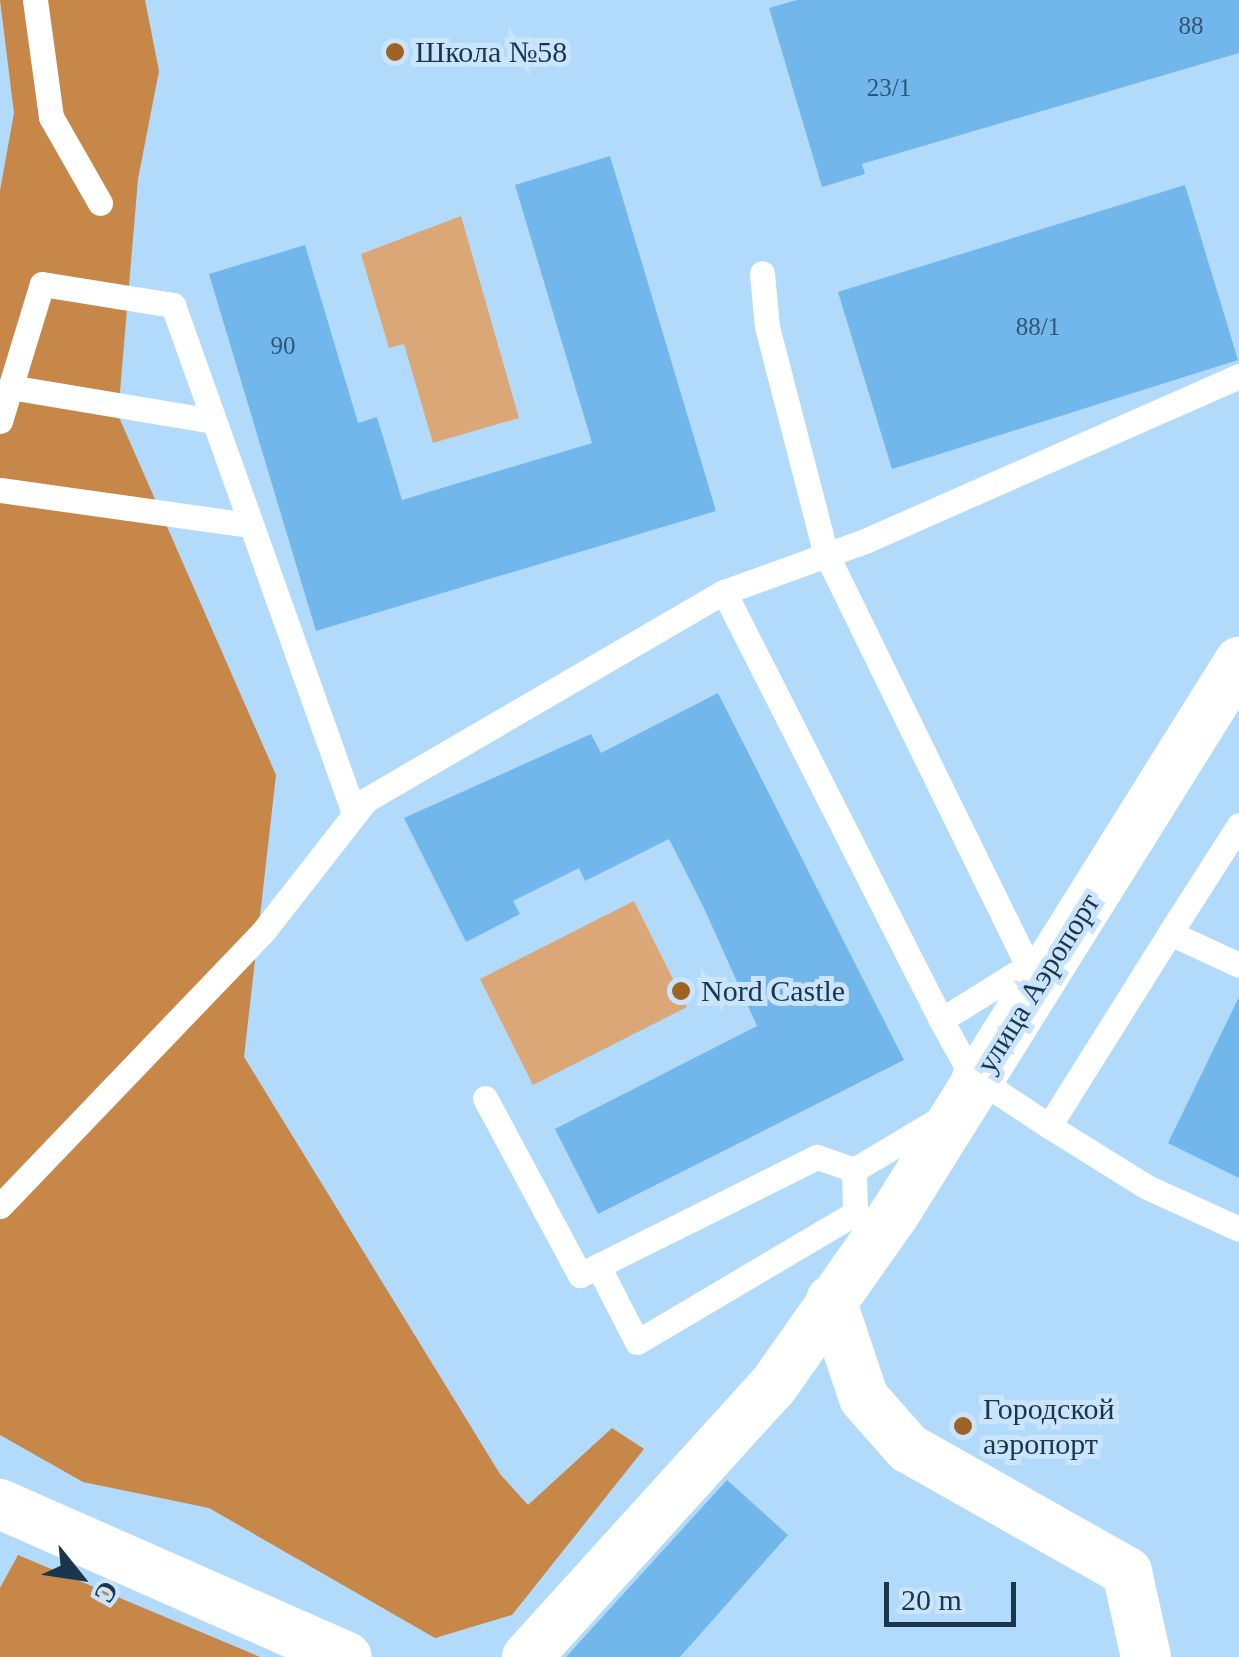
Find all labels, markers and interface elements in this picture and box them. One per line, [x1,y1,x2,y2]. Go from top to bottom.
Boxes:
house number: 88 [1178,11,1204,41]
place label: Школа №58 [415,34,567,70]
marker: Школа №58 [384,41,406,63]
house number: 23/1 [867,73,911,103]
house number: 88/1 [1016,312,1060,342]
house number: 90 [270,331,296,361]
street label: улица Аэропорт [968,887,1108,1079]
place label: Nord Castle [701,973,845,1009]
marker: Nord Castle [670,980,692,1002]
place label: Городской аэропорт [983,1391,1115,1462]
marker: Городской аэропорт [952,1415,974,1437]
north arrow [30,1527,130,1627]
scale bar [889,1562,1022,1624]
text: С [88,1576,125,1609]
text: 20 m [901,1583,962,1616]

